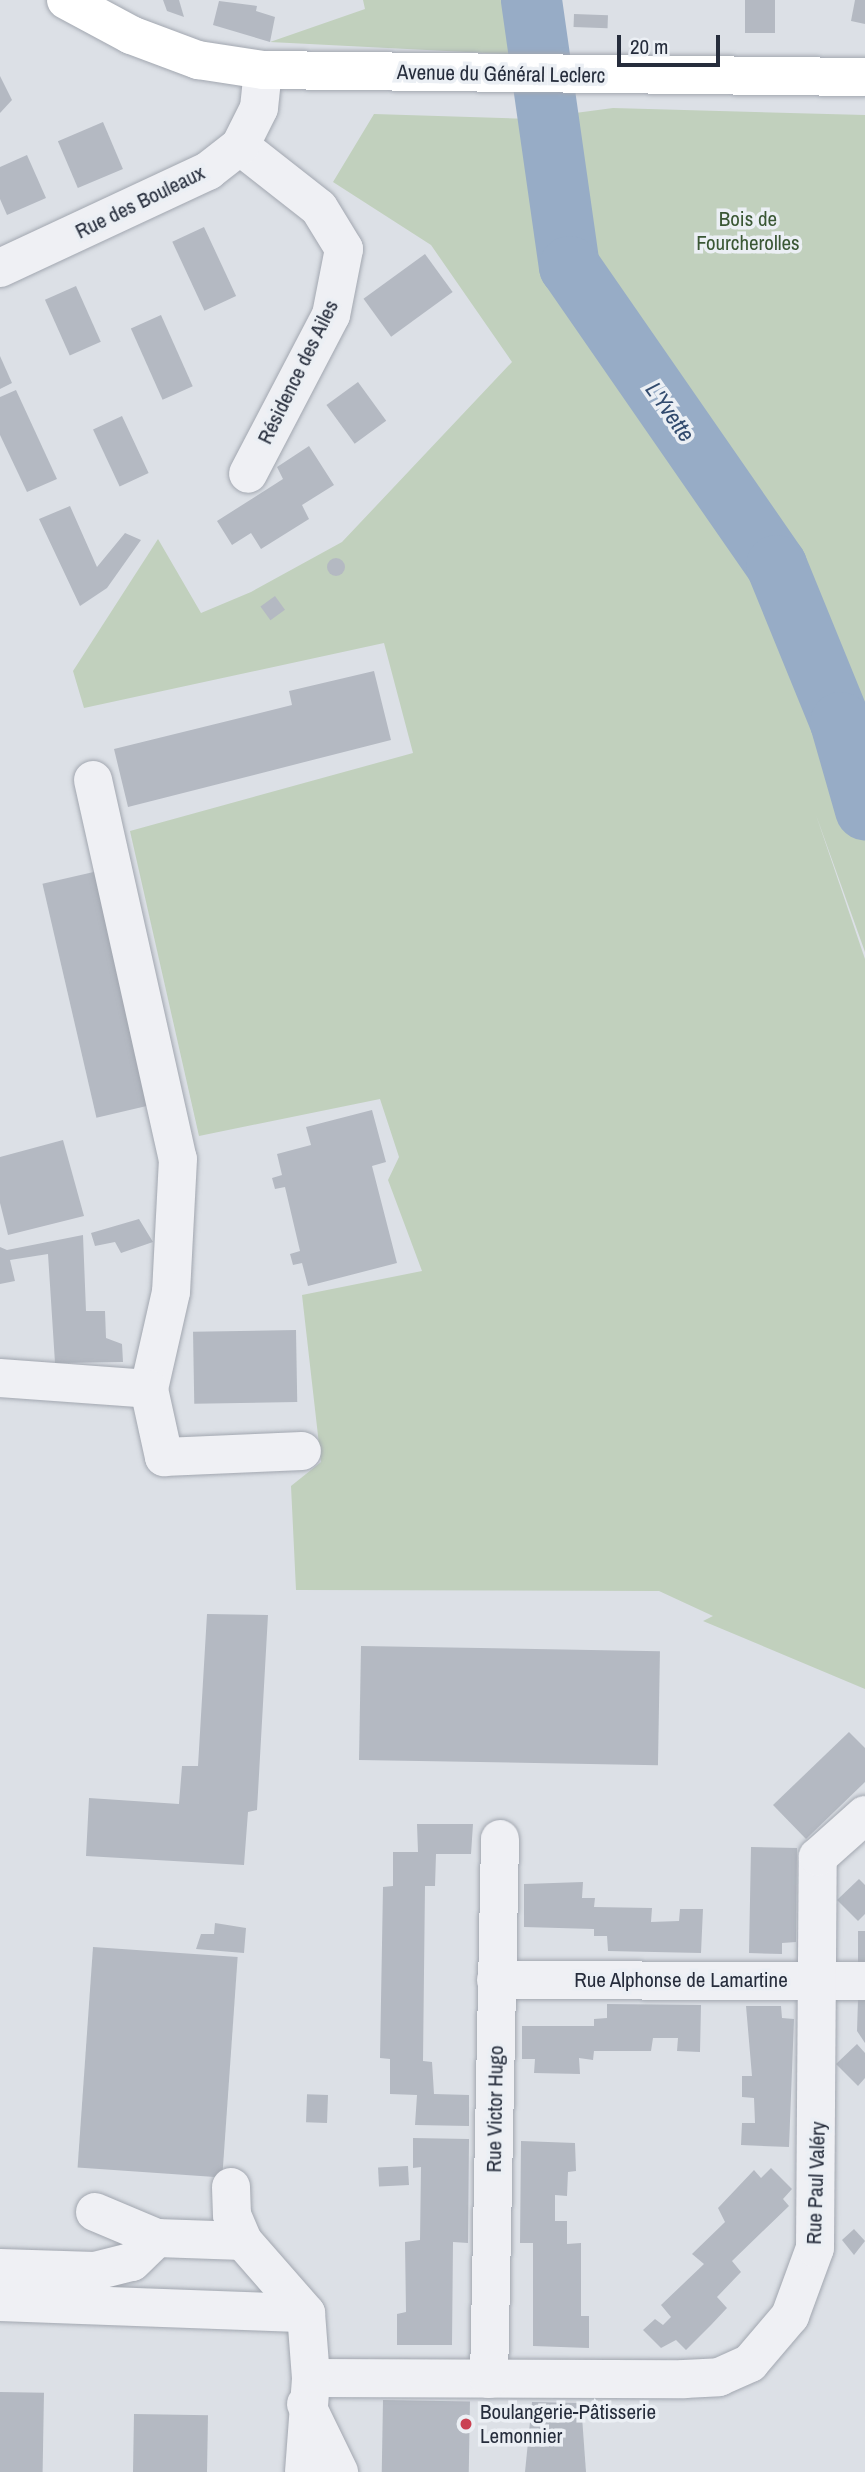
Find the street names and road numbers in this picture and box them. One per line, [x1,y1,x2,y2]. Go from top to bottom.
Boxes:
street label: Avenue du Général Leclerc [397,60,605,88]
street label: Rue des Bouleaux [71,160,209,244]
street label: Résidence des Ailes [252,295,344,449]
street label: Rue Alphonse de Lamartine [574,1967,788,1993]
street label: Rue Victor Hugo [481,2045,509,2173]
street label: Rue Paul Valéry [801,2121,831,2245]

